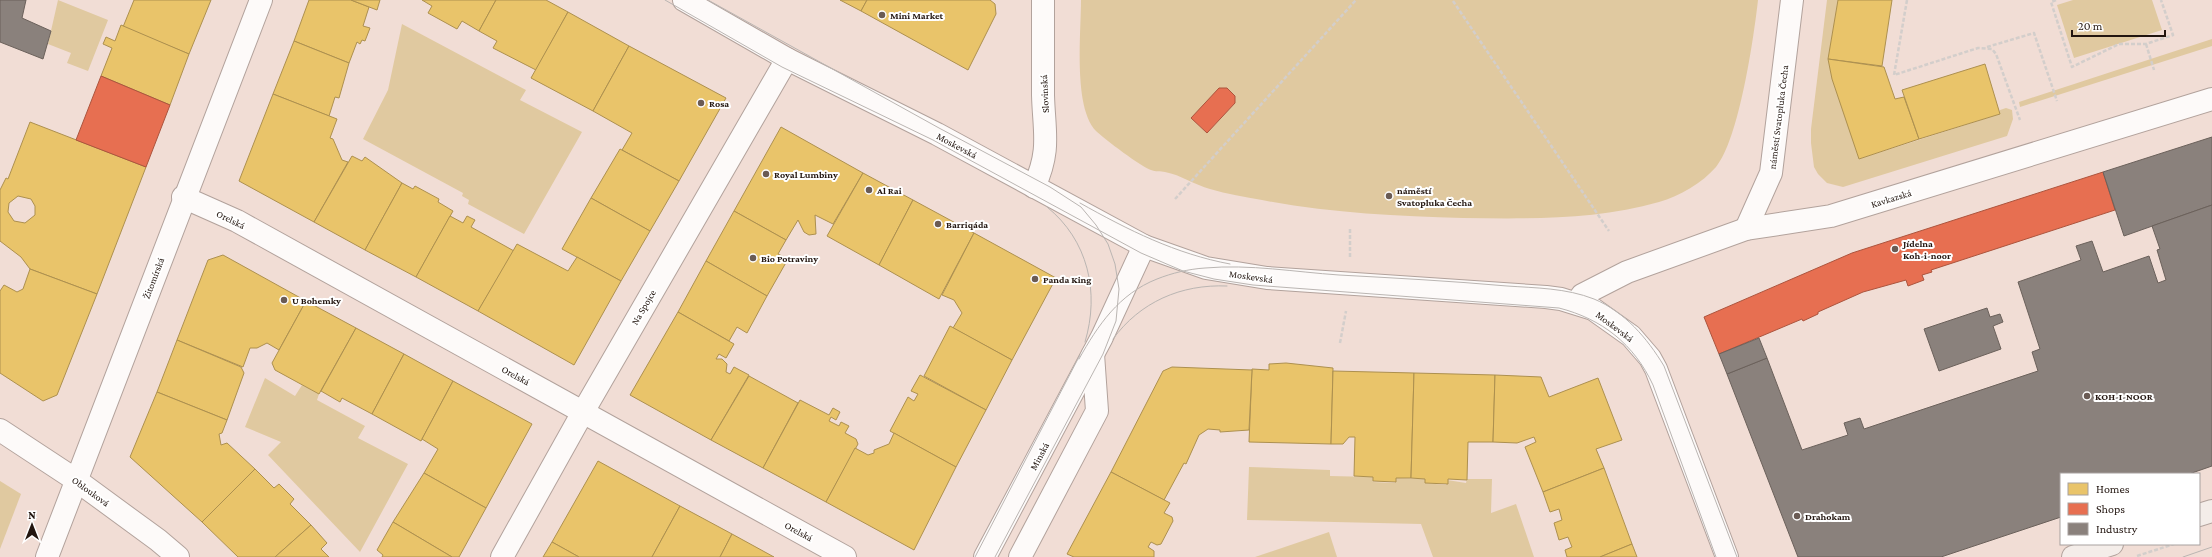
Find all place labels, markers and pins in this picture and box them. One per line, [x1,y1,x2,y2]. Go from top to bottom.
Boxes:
marker: Mini Market [877,10,887,20]
place label: Mini Market [890,10,944,21]
marker: Rosa [696,98,706,108]
place label: Rosa [709,98,729,109]
marker: Royal Lumbiny [761,169,771,179]
place label: Royal Lumbiny [774,169,838,180]
marker: Al Rai [864,185,874,195]
place label: Al Rai [876,185,902,196]
place label: náměstí Svatopluka Čecha [1397,185,1472,208]
marker: náměstí Svatopluka Čecha [1384,191,1394,201]
marker: Barriqáda [933,219,943,229]
place label: Barriqáda [946,219,988,230]
place label: Jídelna Koh-i-noor [1902,238,1951,261]
marker: Jídelna Koh-i-noor [1890,244,1900,254]
marker: Bio Potraviny [748,253,758,263]
place label: Bio Potraviny [761,253,818,264]
marker: Panda King [1030,274,1040,284]
place label: Panda King [1043,274,1091,285]
marker: U Bohemky [279,295,289,305]
place label: U Bohemky [292,295,341,306]
marker: KOH-I-NOOR [2082,391,2092,401]
place label: KOH-I-NOOR [2095,391,2154,402]
marker: Drahokam [1792,511,1802,521]
place label: Drahokam [1805,511,1851,522]

